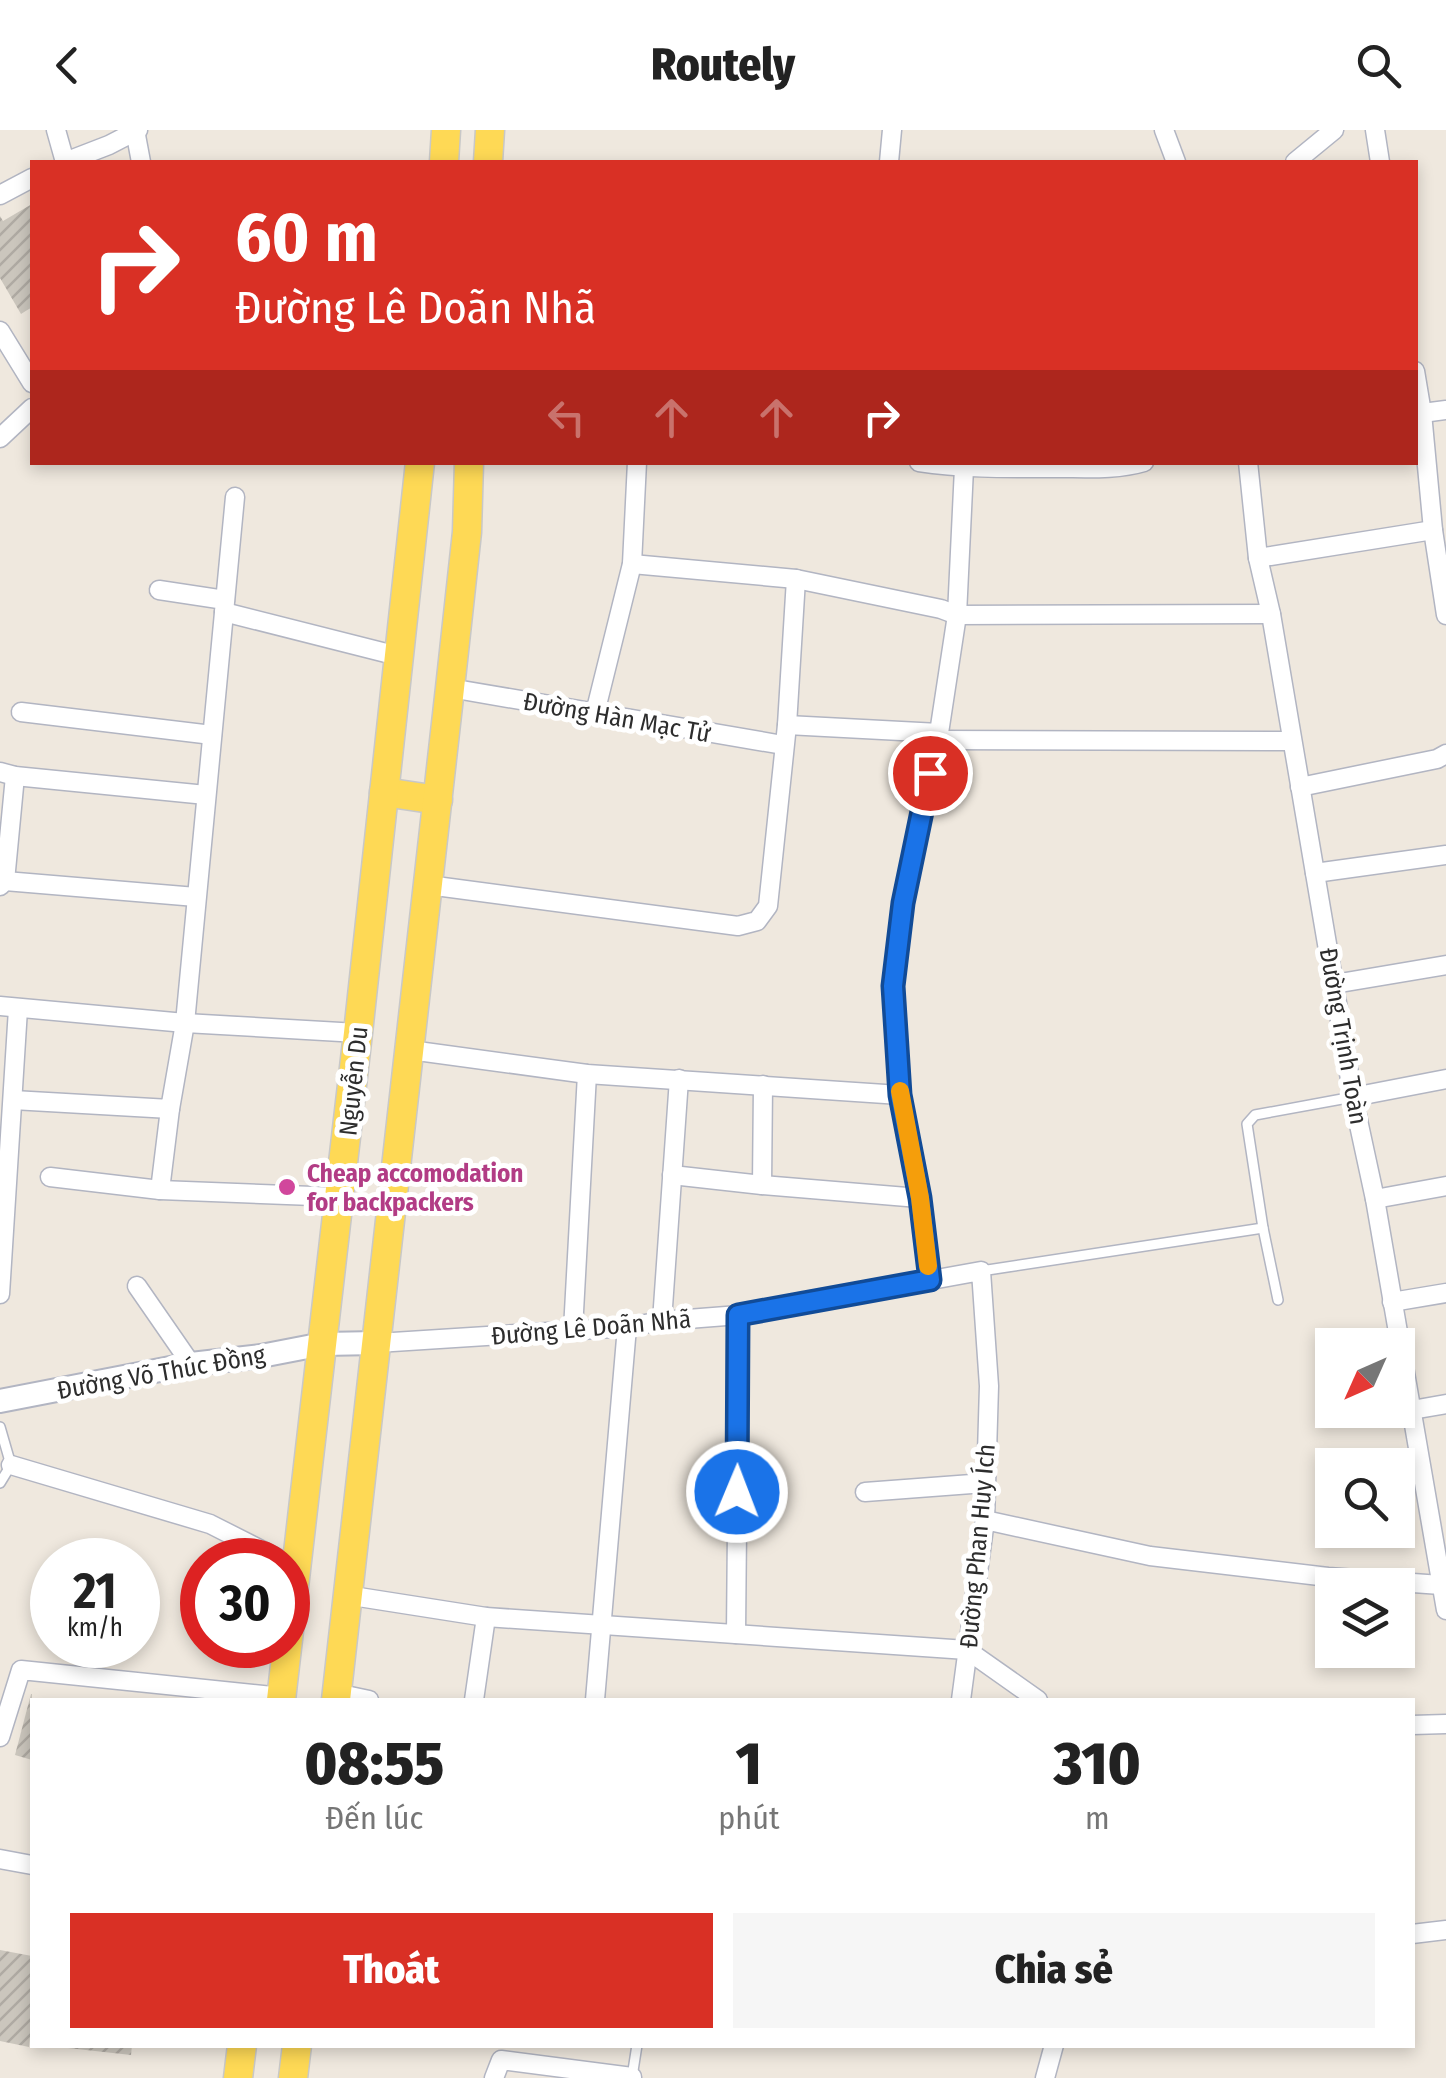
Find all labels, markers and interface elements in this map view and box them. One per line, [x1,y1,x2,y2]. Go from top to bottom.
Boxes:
icon: back [40,38,95,93]
text: Routely [651,38,795,92]
icon: search [1351,38,1406,93]
text: 60 m [235,196,378,280]
icon: right [70,200,200,330]
text: Đường Lê Doãn Nhã [235,281,596,335]
icon: left [539,390,594,445]
icon: ahead [644,390,699,445]
icon: ahead [749,390,804,445]
icon: right [854,390,909,445]
street label: Đường Hàn Mạc Tử [521,687,713,749]
pin [888,731,973,816]
icon: arrive [903,746,958,801]
street label: Đường Trịnh Toàn [1313,945,1373,1127]
street label: Nguyễn Du [333,1025,375,1137]
place label: Cheap accomodation for backpackers [307,1159,523,1218]
marker: Cheap accomodation for backpackers [276,1176,298,1198]
street label: Đường Lê Doãn Nhã [490,1304,692,1352]
north arrow [1315,1328,1415,1428]
map controls [1315,1328,1415,1668]
street label: Đường Võ Thúc Đồng [55,1340,268,1406]
position arrow [685,1440,789,1544]
street label: Đường Phan Huy Ích [953,1442,1002,1650]
button: search [1315,1448,1415,1548]
speed limit sign: 30 [180,1538,310,1668]
text: 21 [73,1561,117,1621]
button: layers [1315,1568,1415,1668]
text: km/h [67,1613,123,1643]
text: 08:55 [304,1728,444,1800]
text: 1 [736,1728,762,1800]
text: 310 [1054,1728,1141,1800]
text: Đến lúc [325,1799,423,1837]
text: phút [718,1799,779,1837]
text: m [1085,1799,1110,1837]
button: Thoát [70,1913,713,2028]
button: Chia sẻ [733,1913,1375,2028]

